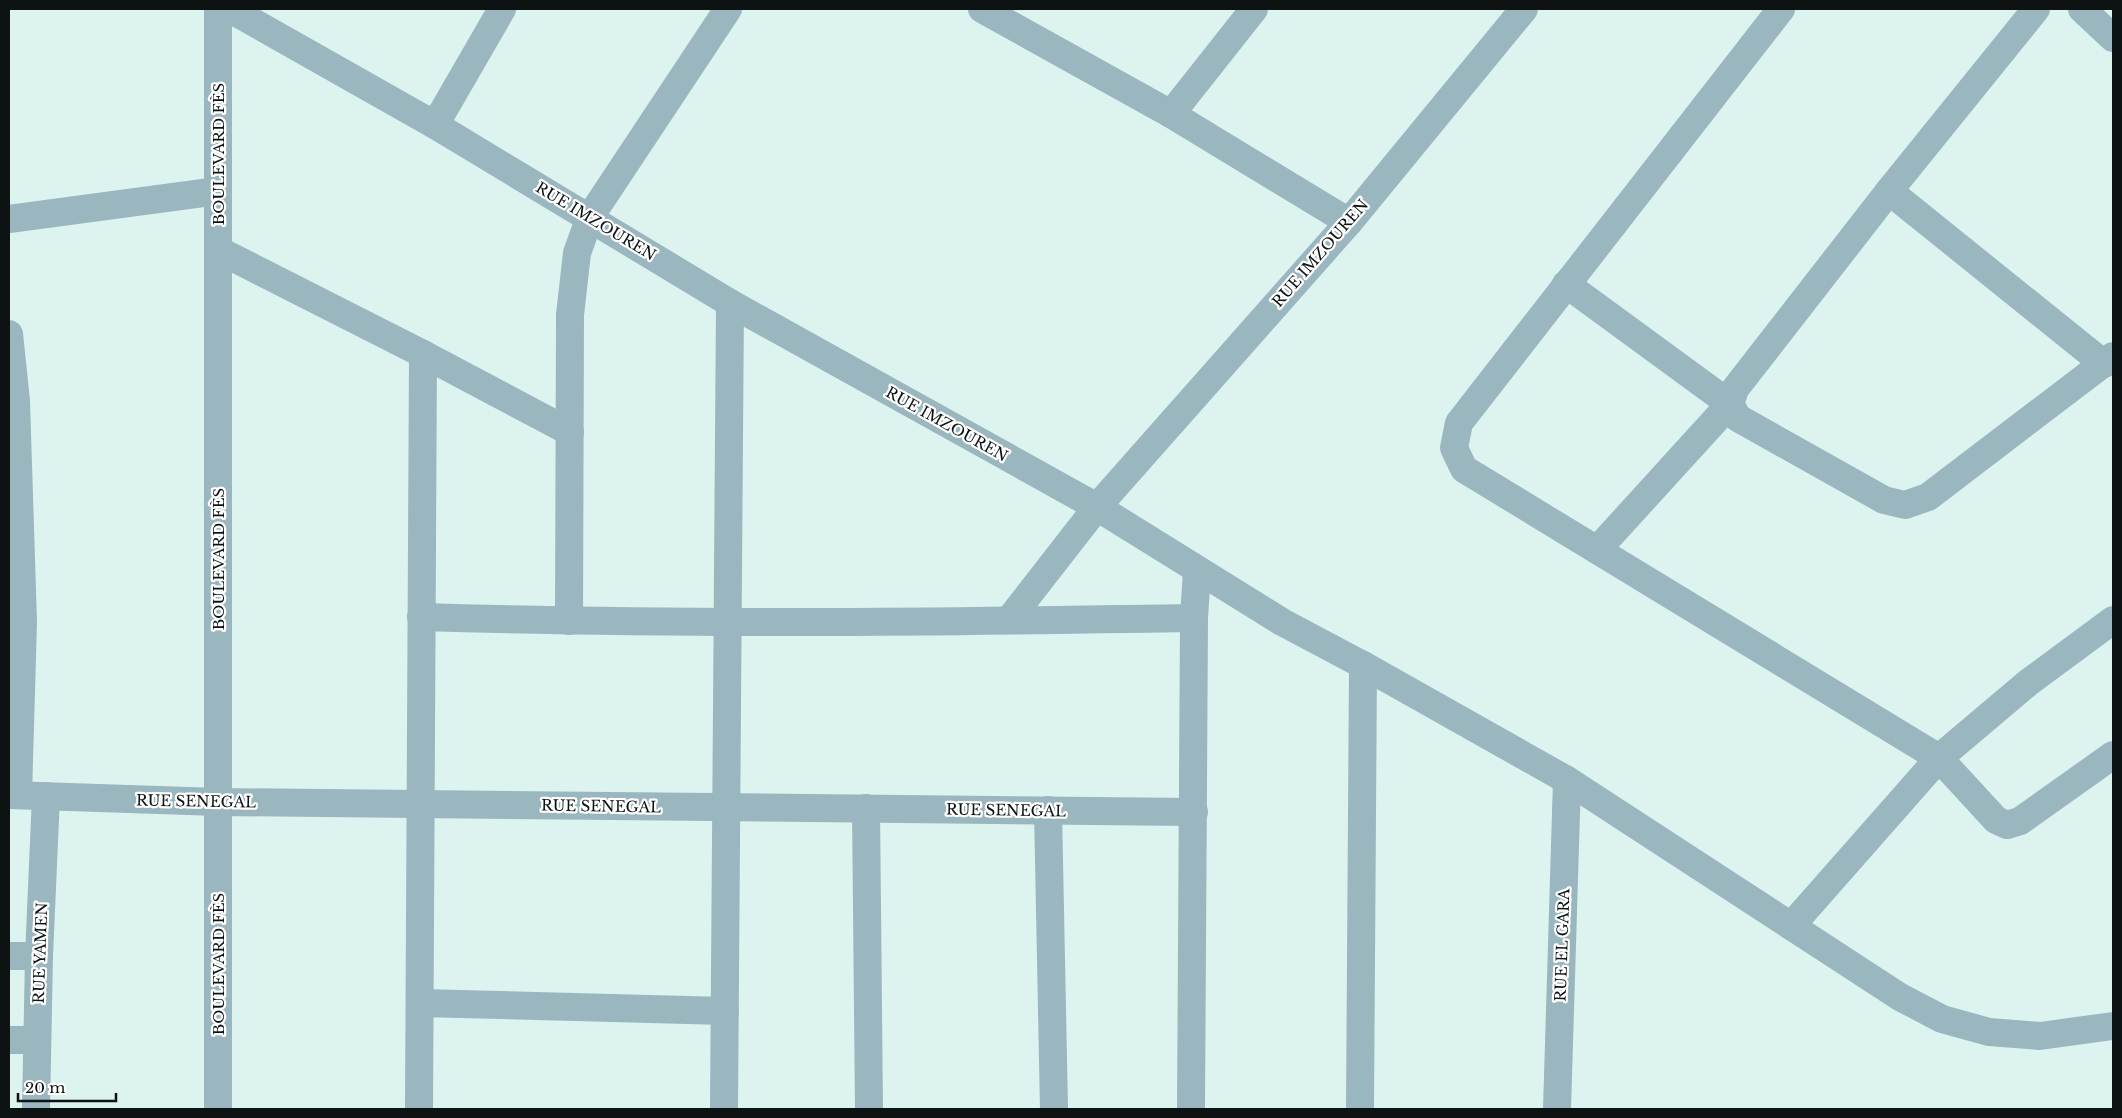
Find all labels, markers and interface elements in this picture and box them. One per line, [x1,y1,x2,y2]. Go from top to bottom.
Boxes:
street label: BOULEVARD FÈS [209,83,228,225]
street label: RUE IMZOUREN [532,178,660,264]
street label: RUE IMZOUREN [1268,195,1372,311]
street label: RUE IMZOUREN [883,383,1011,465]
street label: BOULEVARD FÈS [209,488,228,630]
street label: RUE SENEGAL [136,790,256,812]
street label: RUE SENEGAL [541,795,661,817]
street label: RUE SENEGAL [946,799,1066,821]
street label: RUE EL GARA [1551,888,1573,1002]
street label: BOULEVARD FÈS [209,893,228,1035]
street label: RUE YAMEN [29,902,51,1004]
scale bar [18,1070,115,1102]
text: 20 m [25,1078,65,1097]

